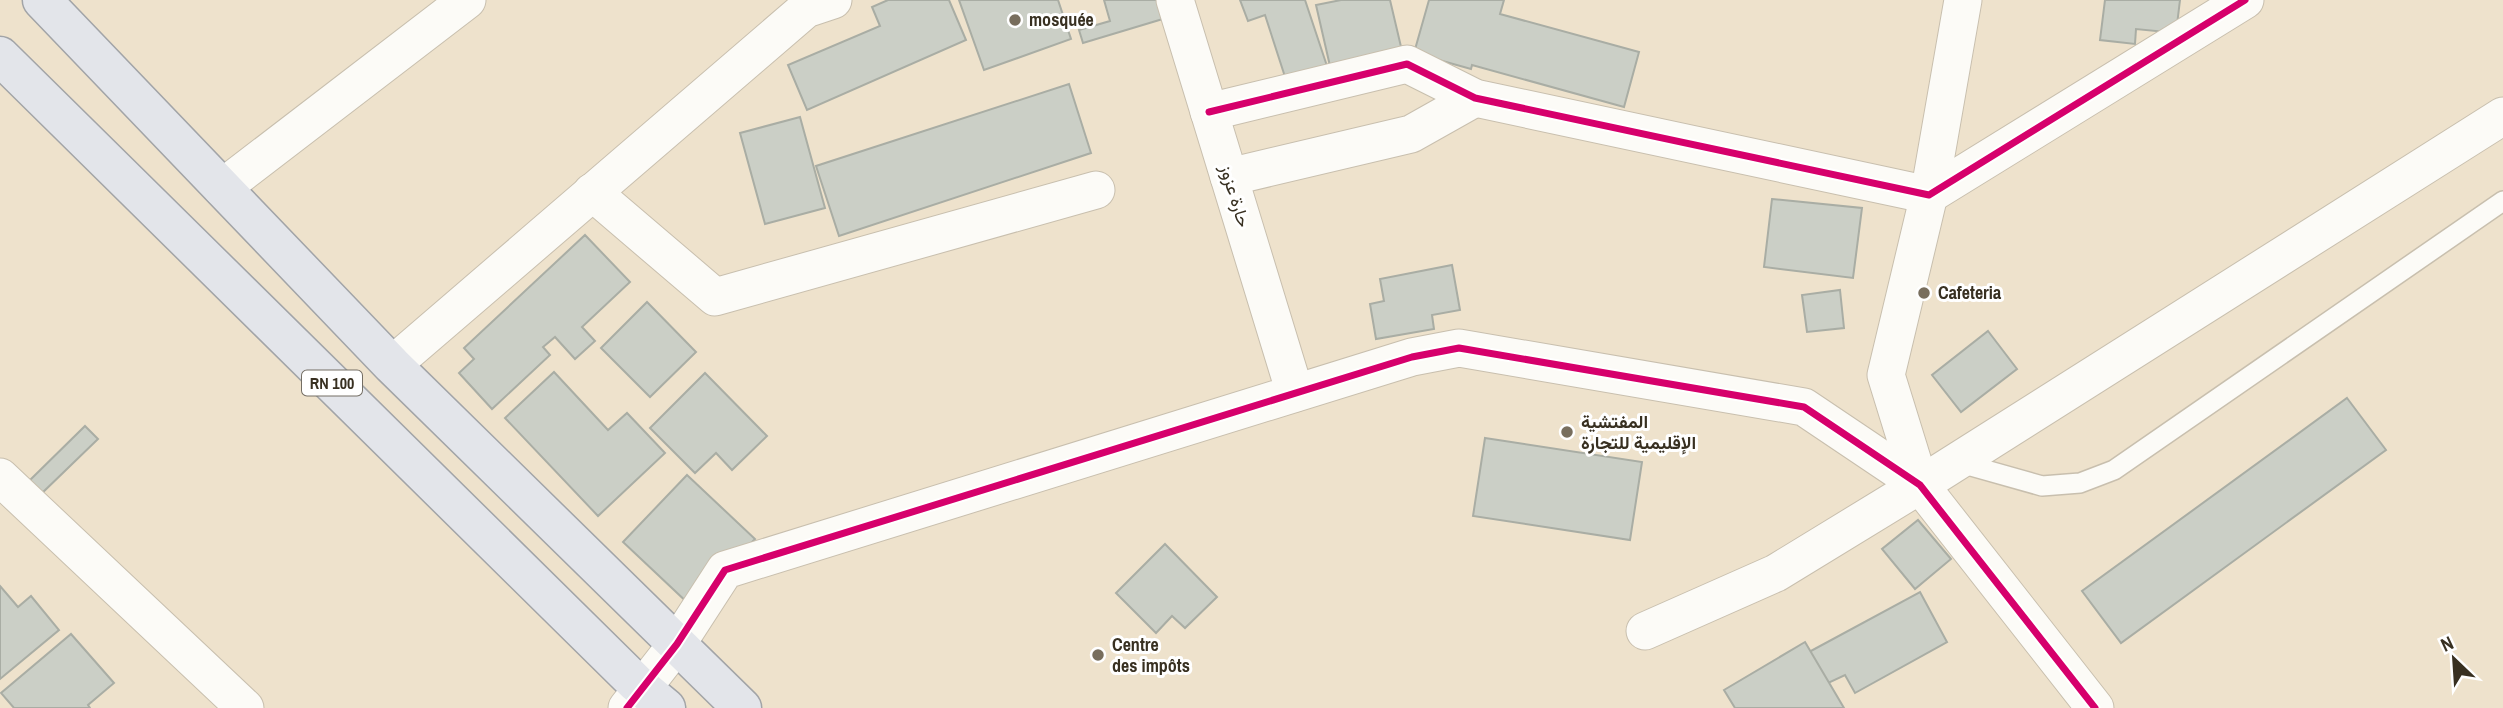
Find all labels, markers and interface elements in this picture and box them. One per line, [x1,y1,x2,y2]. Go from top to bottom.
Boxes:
place label: mosquée [1029,7,1094,32]
marker: mosquée [1007,12,1023,28]
street label: حارة عزوز [1214,161,1257,230]
place label: Cafeteria [1938,280,2002,305]
marker: Cafeteria [1916,285,1932,301]
road number: RN 100 [302,370,362,396]
place label: المفتشية الإقليمية للتجارة [1581,409,1696,455]
marker: المفتشية الإقليمية للتجارة [1559,424,1575,440]
north arrow [2419,624,2489,694]
text: N [2436,629,2457,658]
place label: Centre des impôts [1112,632,1190,678]
marker: Centre des impôts [1090,647,1106,663]

